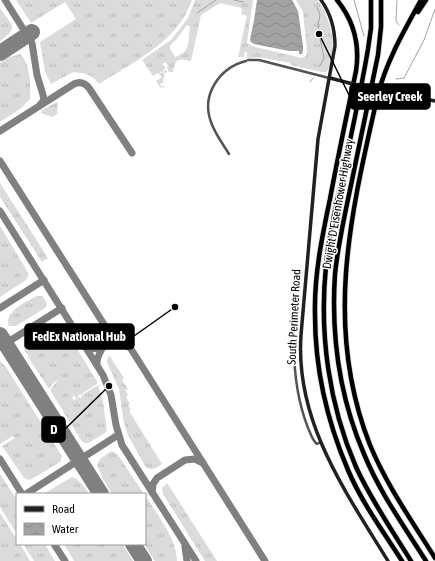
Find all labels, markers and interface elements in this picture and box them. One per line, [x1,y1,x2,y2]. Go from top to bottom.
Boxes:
callout: Seerley Creek [350,84,430,109]
text: Seerley Creek [358,89,422,104]
street label: Dwight D Eisenhower Highway [320,138,356,270]
street label: South Perimeter Road [285,269,303,365]
callout: FedEx National Hub [25,324,134,349]
text: FedEx National Hub [32,329,126,344]
callout: D [42,417,65,442]
text: D [50,422,58,437]
legend [16,493,146,545]
text: Road [52,502,75,516]
text: Water [52,522,79,536]

